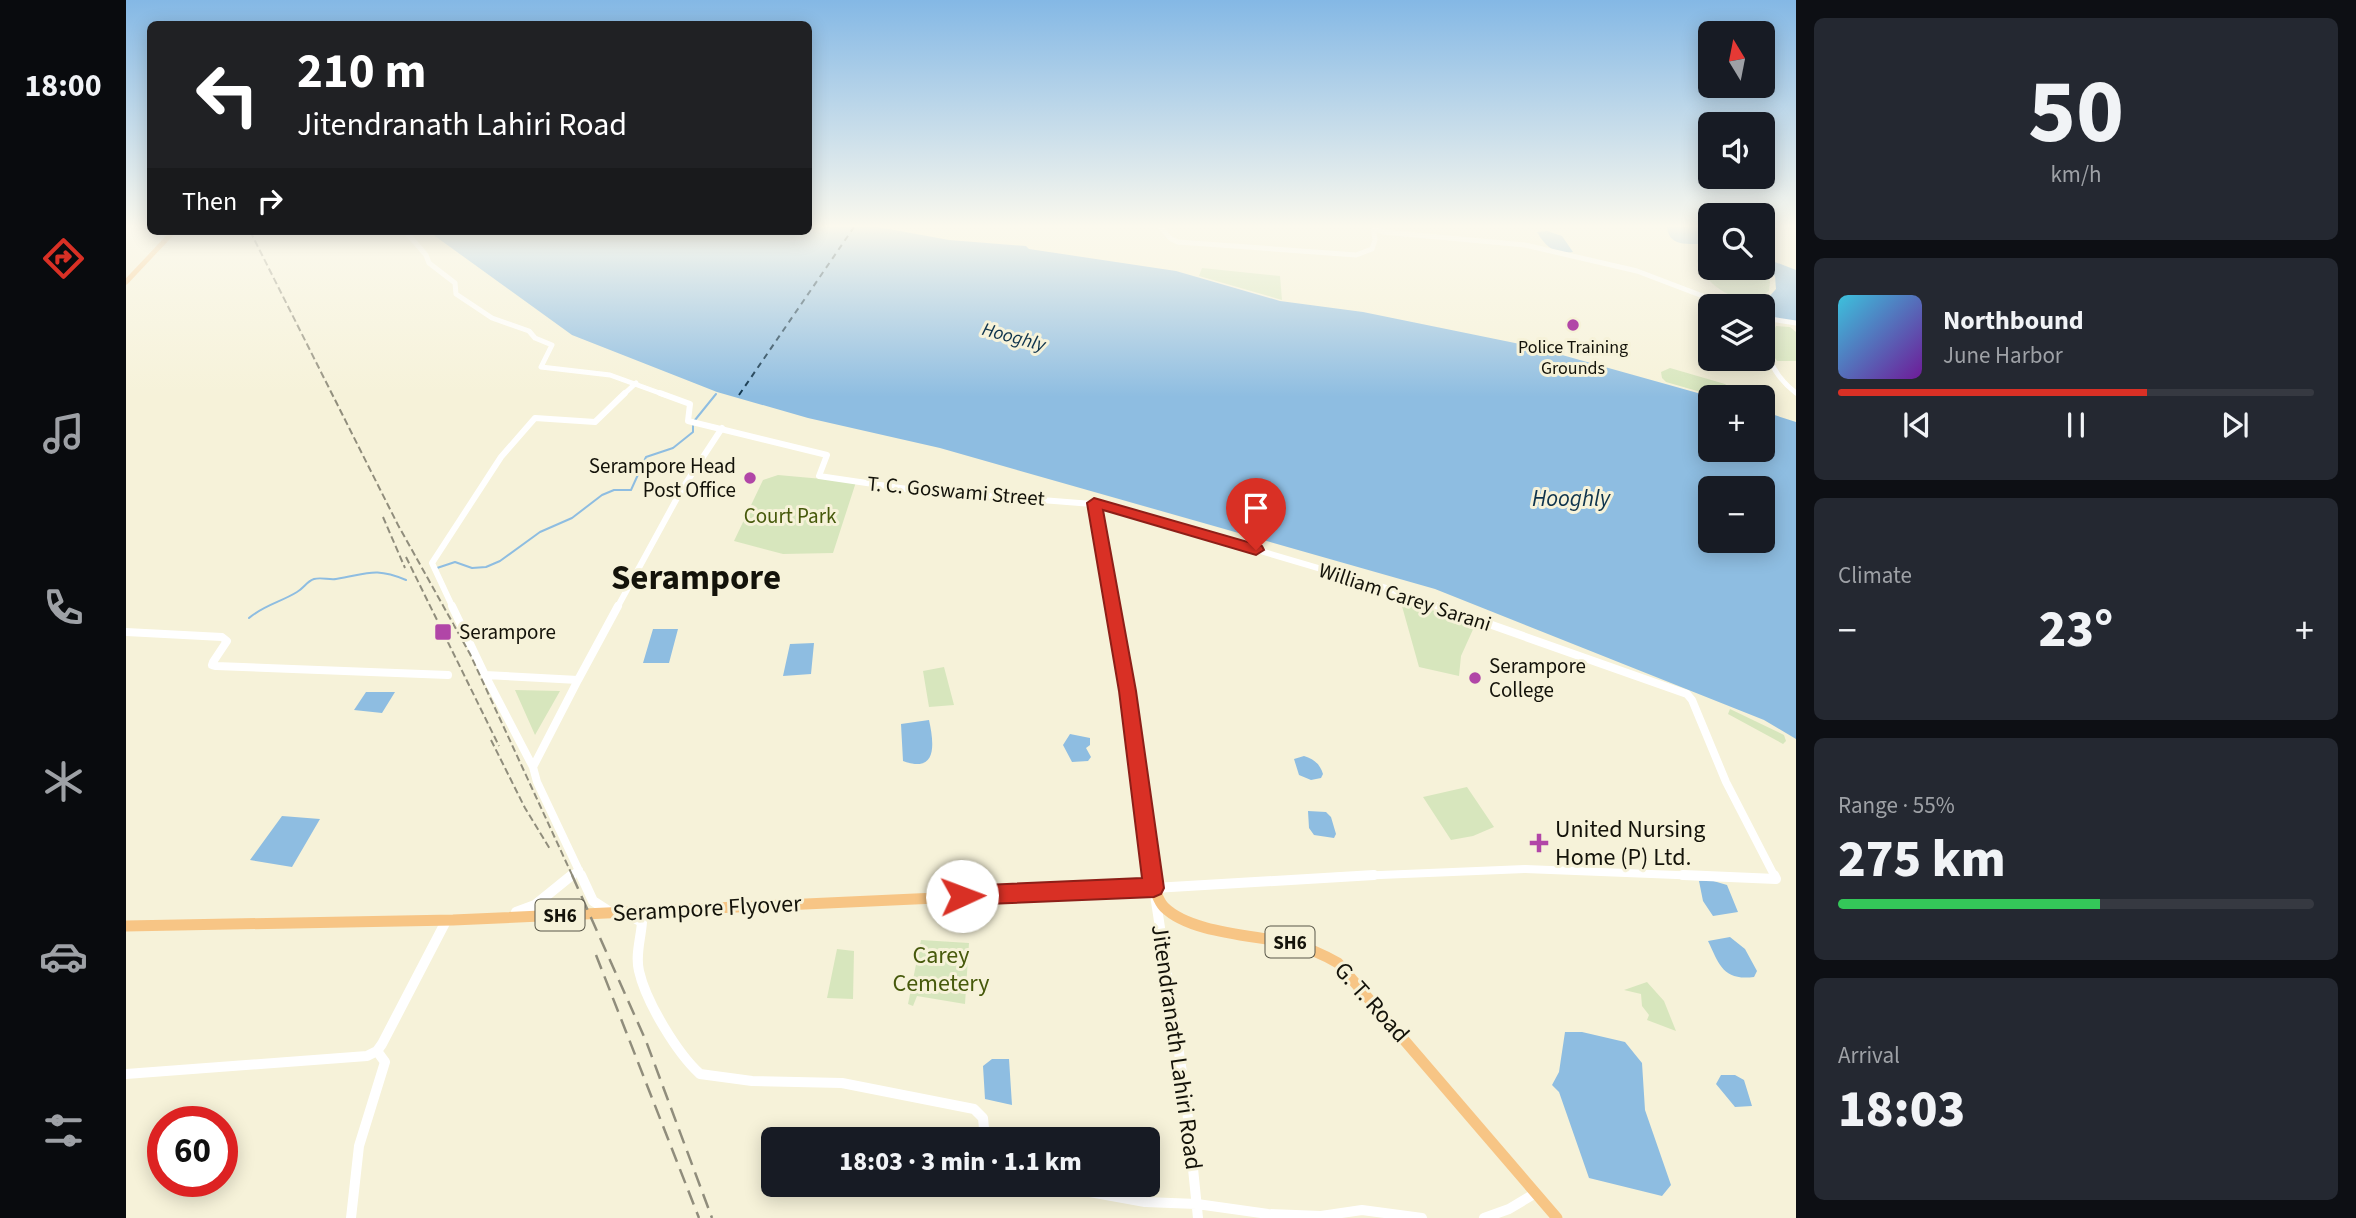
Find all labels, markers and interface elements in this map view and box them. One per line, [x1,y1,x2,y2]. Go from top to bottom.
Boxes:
north arrow [1698,21,1774,98]
map controls [1698,21,1775,553]
text: 210 m [297,37,426,107]
text: 50 [2028,48,2124,177]
icon: left [182,49,273,140]
text: 18:00 [24,63,102,109]
text: Jitendranath Lahiri Road [297,102,627,148]
button: sound [1698,112,1775,189]
text: km/h [2050,158,2102,191]
icon: right [251,182,289,220]
text: Then [182,183,237,220]
button: search [1698,203,1775,280]
icon: directions [39,234,88,283]
button: layers [1698,294,1775,371]
text: Northbound [1943,302,2084,339]
water label: Hooghly [979,316,1050,359]
marker: Police Training Grounds [1565,317,1581,333]
place label: Police Training Grounds [1518,335,1628,381]
text: June Harbor [1943,339,2063,372]
button: + [1698,385,1775,462]
icon: previous [1898,406,1936,444]
icon: pause [2057,406,2095,444]
icon: next [2216,406,2254,444]
icon: music [39,409,88,458]
place label: Serampore Head Post Office [589,451,736,505]
street label: T. C. Goswami Street [866,468,1046,514]
marker: Serampore Head Post Office [742,470,758,486]
button: − [1698,476,1775,553]
pin [1226,478,1286,550]
water label: Hooghly [1532,482,1612,515]
icon: arrive [1237,489,1275,527]
park label: Court Park [744,501,837,531]
district label: Serampore [611,553,781,603]
street label: William Carey Sarani [1315,555,1495,639]
text: Climate [1838,559,1912,592]
icon: phone [39,583,88,632]
text: 23° [2039,593,2113,667]
text: − [1838,604,1857,658]
text: + [2295,604,2314,658]
place label: Serampore [459,617,556,647]
marker: Serampore [433,622,453,642]
place label: Serampore College [1489,651,1586,705]
marker: Serampore College [1467,670,1483,686]
icon: climate [39,757,88,806]
text: Range · 55% [1838,789,1955,822]
place label: United Nursing Home (P) Ltd. [1555,812,1705,875]
text: 275 km [1838,823,2006,897]
marker: United Nursing Home (P) Ltd. [1529,833,1549,853]
position arrow [925,859,999,933]
street label: Serampore Flyover [612,886,803,931]
road number: SH6 [536,900,584,931]
street label: Jitendranath Lahiri Road [1142,922,1211,1172]
road number: SH6 [1266,926,1314,958]
icon: car [39,932,88,981]
park label: Carey Cemetery [893,938,990,1001]
street label: G. T. Road [1326,954,1417,1051]
text: Arrival [1838,1039,1900,1072]
text: 18:03 [1838,1073,1965,1147]
icon: filters [39,1106,88,1155]
speed limit sign: 60 [147,1106,238,1197]
text: 18:03 · 3 min · 1.1 km [839,1143,1082,1180]

